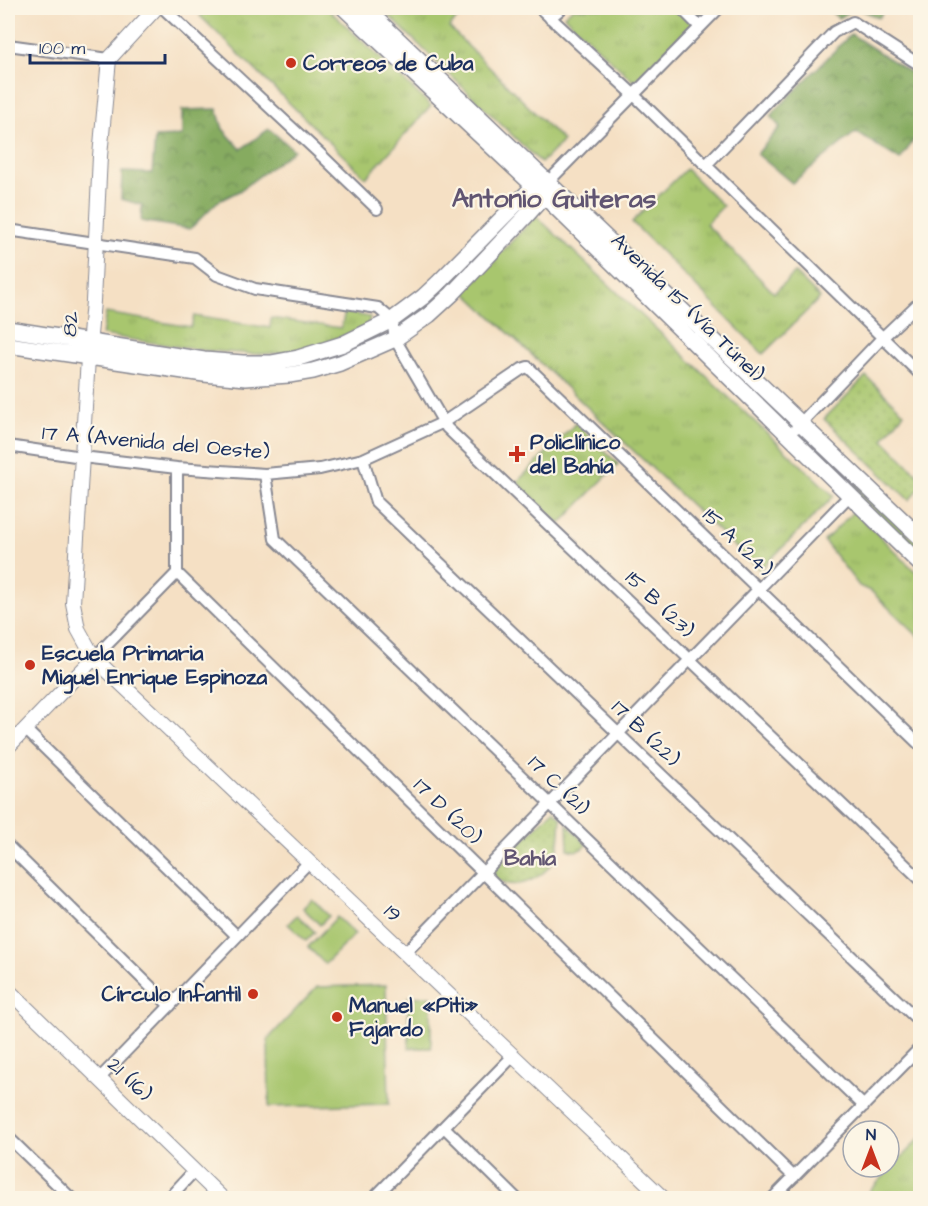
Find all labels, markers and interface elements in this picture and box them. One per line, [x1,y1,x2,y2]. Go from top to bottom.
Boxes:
scale bar [30,27,165,65]
text: 100 m [39,36,85,61]
place label: Correos de Cuba [303,49,474,78]
marker: Correos de Cuba [284,56,298,70]
district label: Antonio Guiteras [452,180,657,218]
street label: Avenida 15 (Vía Túnel) [604,226,771,388]
street label: 82 [55,310,86,338]
street label: 17 A (Avenida del Oeste) [41,418,271,467]
place label: Policlínico del Bahía [529,428,620,481]
marker: Policlínico del Bahía [508,445,526,463]
street label: 15 A (24) [696,501,779,583]
street label: 15 B (23) [619,564,701,645]
place label: Escuela Primaria Miguel Enrique Espinoza [42,639,268,694]
marker: Escuela Primaria Miguel Enrique Espinoza [23,658,37,672]
street label: 17 B (22) [605,693,686,773]
street label: 17 C (21) [521,749,596,822]
street label: 17 D (20) [407,771,488,851]
district label: Bahía [504,843,557,874]
street label: 19 [377,898,408,929]
place label: Círculo Infantil [102,980,242,1009]
marker: Círculo Infantil [246,987,260,1001]
place label: Manuel «Piti» Fajardo [349,991,478,1045]
marker: Manuel «Piti» Fajardo [330,1010,344,1024]
street label: 21 (16) [101,1051,159,1108]
north arrow [841,1119,901,1179]
text: N [866,1124,876,1146]

